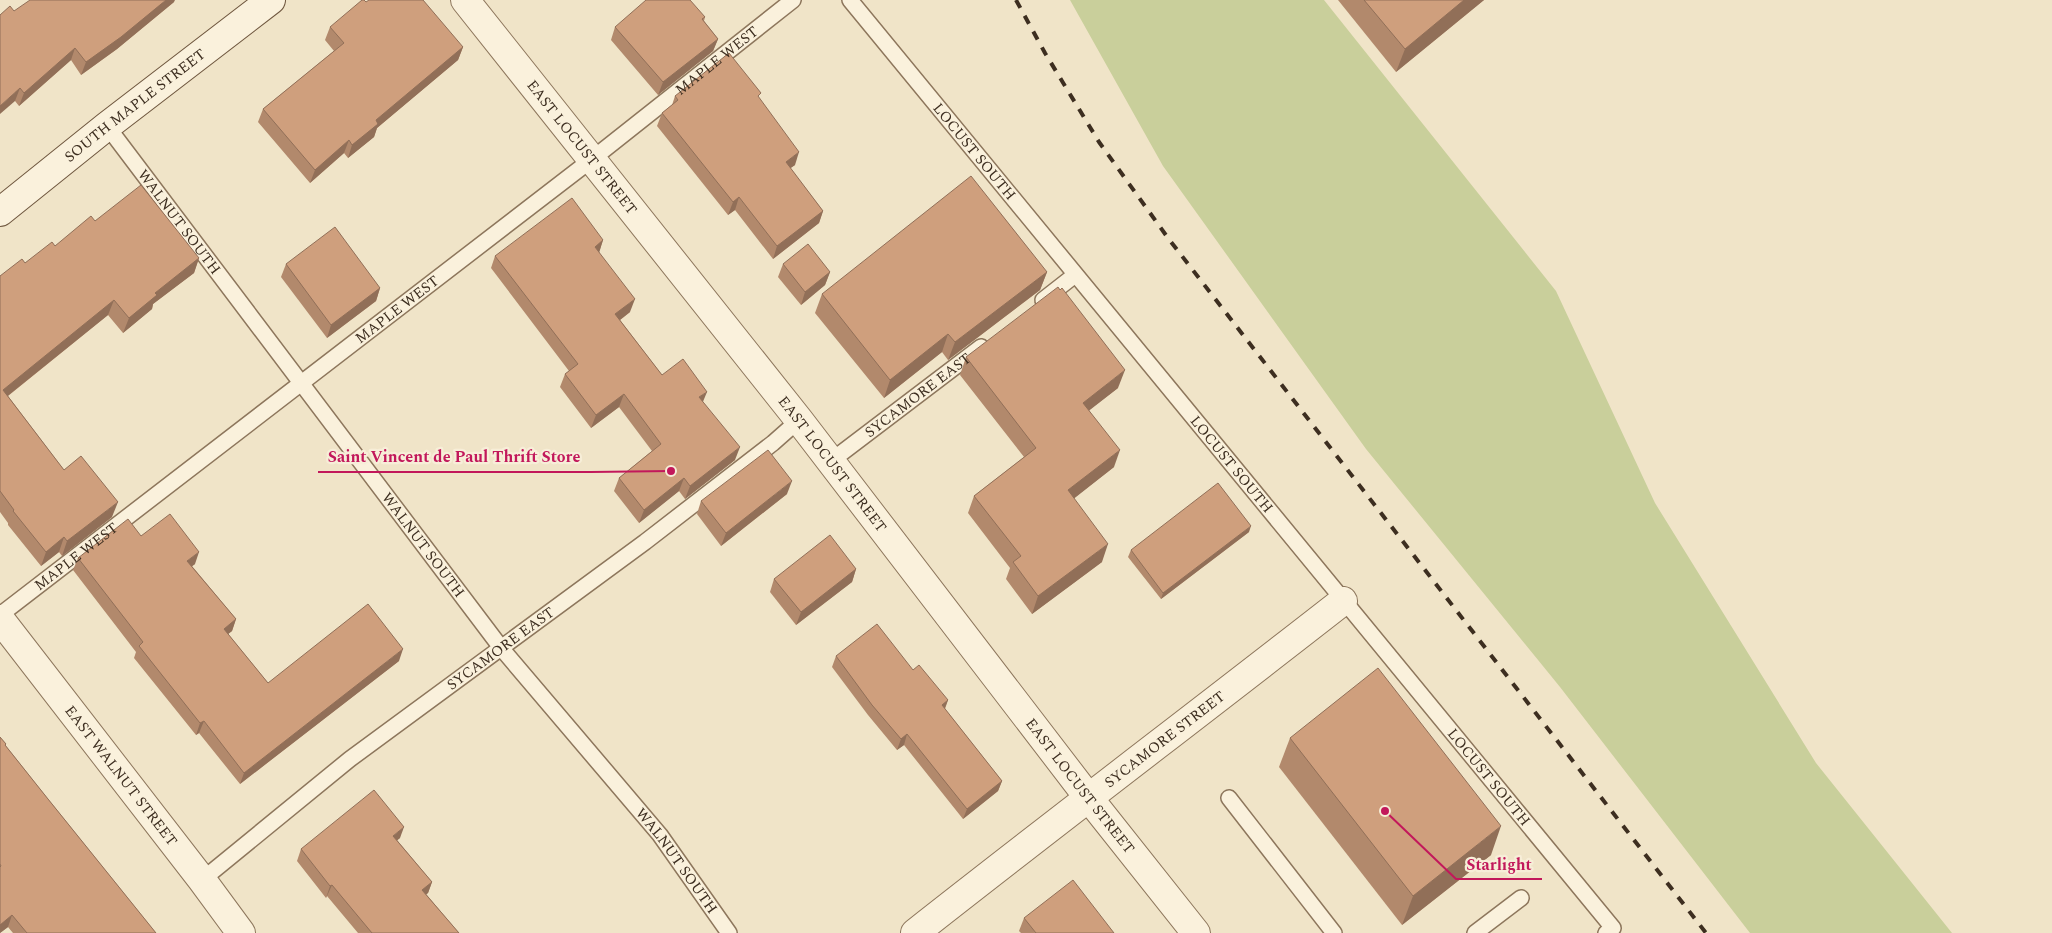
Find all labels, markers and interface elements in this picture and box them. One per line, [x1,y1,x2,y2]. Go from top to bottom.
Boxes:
street label: MAPLE WEST [670,20,763,101]
street label: SOUTH MAPLE STREET [59,43,211,168]
street label: EAST LOCUST STREET [521,75,643,220]
street label: LOCUST SOUTH [927,97,1022,205]
street label: WALNUT SOUTH [132,164,227,279]
street label: MAPLE WEST [350,270,444,349]
street label: SYCAMORE EAST [860,347,976,443]
street label: EAST LOCUST STREET [773,391,893,537]
street label: LOCUST SOUTH [1184,410,1279,518]
callout: Saint Vincent de Paul Thrift Store [318,441,591,472]
text: Saint Vincent de Paul Thrift Store [328,445,580,469]
street label: WALNUT SOUTH [376,487,471,602]
street label: MAPLE WEST [29,517,123,596]
street label: SYCAMORE EAST [442,601,559,696]
street label: SYCAMORE STREET [1099,685,1230,793]
street label: EAST WALNUT STREET [59,700,183,851]
street label: EAST LOCUST STREET [1020,713,1140,859]
street label: LOCUST SOUTH [1442,723,1536,831]
street label: WALNUT SOUTH [630,803,723,918]
callout: Starlight [1456,848,1542,879]
text: Starlight [1466,853,1532,877]

